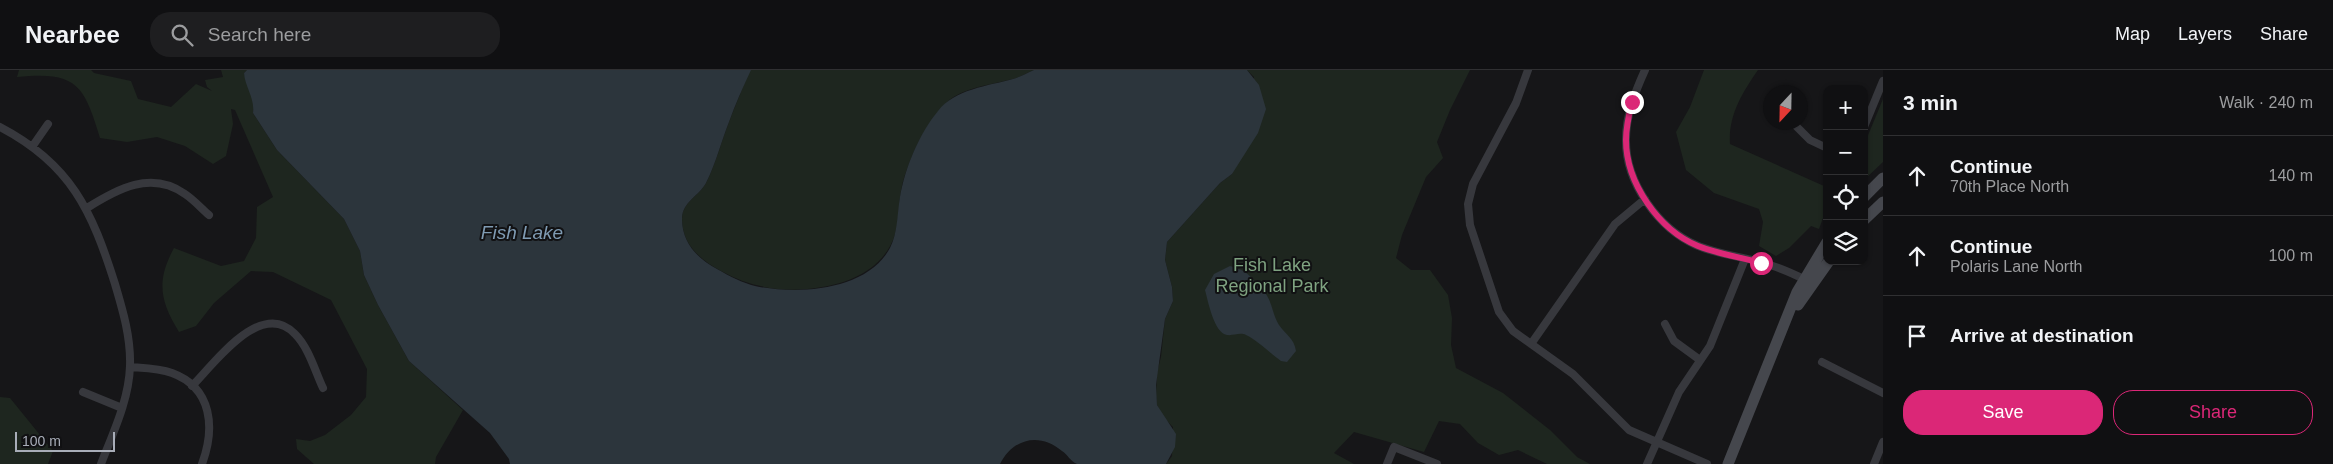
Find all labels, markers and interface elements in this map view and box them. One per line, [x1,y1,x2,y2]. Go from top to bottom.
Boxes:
search box [150,12,500,57]
text: Nearbee [25,21,120,48]
icon: search [168,21,196,49]
text: Search here [208,24,311,45]
text: Map [2115,24,2150,44]
text: Layers [2178,24,2232,44]
text: Share [2260,24,2308,44]
north arrow [1763,85,1808,130]
map controls [1823,85,1868,265]
button: + [1823,85,1868,130]
route end [1621,91,1644,114]
text: 3 min [1903,91,1958,114]
text: Walk · 240 m [2219,94,2313,111]
button: − [1823,130,1868,175]
text: Continue [1950,156,2032,177]
icon: ahead [1903,162,1931,190]
text: 140 m [2269,167,2313,184]
button: locate [1823,175,1868,220]
text: 70th Place North [1950,178,2069,195]
button: layers [1823,220,1868,265]
water label: Fish Lake [481,222,563,243]
text: Continue [1950,236,2032,257]
icon: ahead [1903,242,1931,270]
text: 100 m [2269,247,2313,264]
route start [1750,252,1773,275]
park label: Fish Lake Regional Park [1215,255,1330,296]
text: Polaris Lane North [1950,258,2083,275]
icon: arrive [1903,322,1931,350]
text: Arrive at destination [1950,325,2134,346]
button: Save [1903,390,2103,435]
button: Share [2113,390,2313,435]
scale bar [15,429,115,452]
text: 100 m [22,433,61,449]

